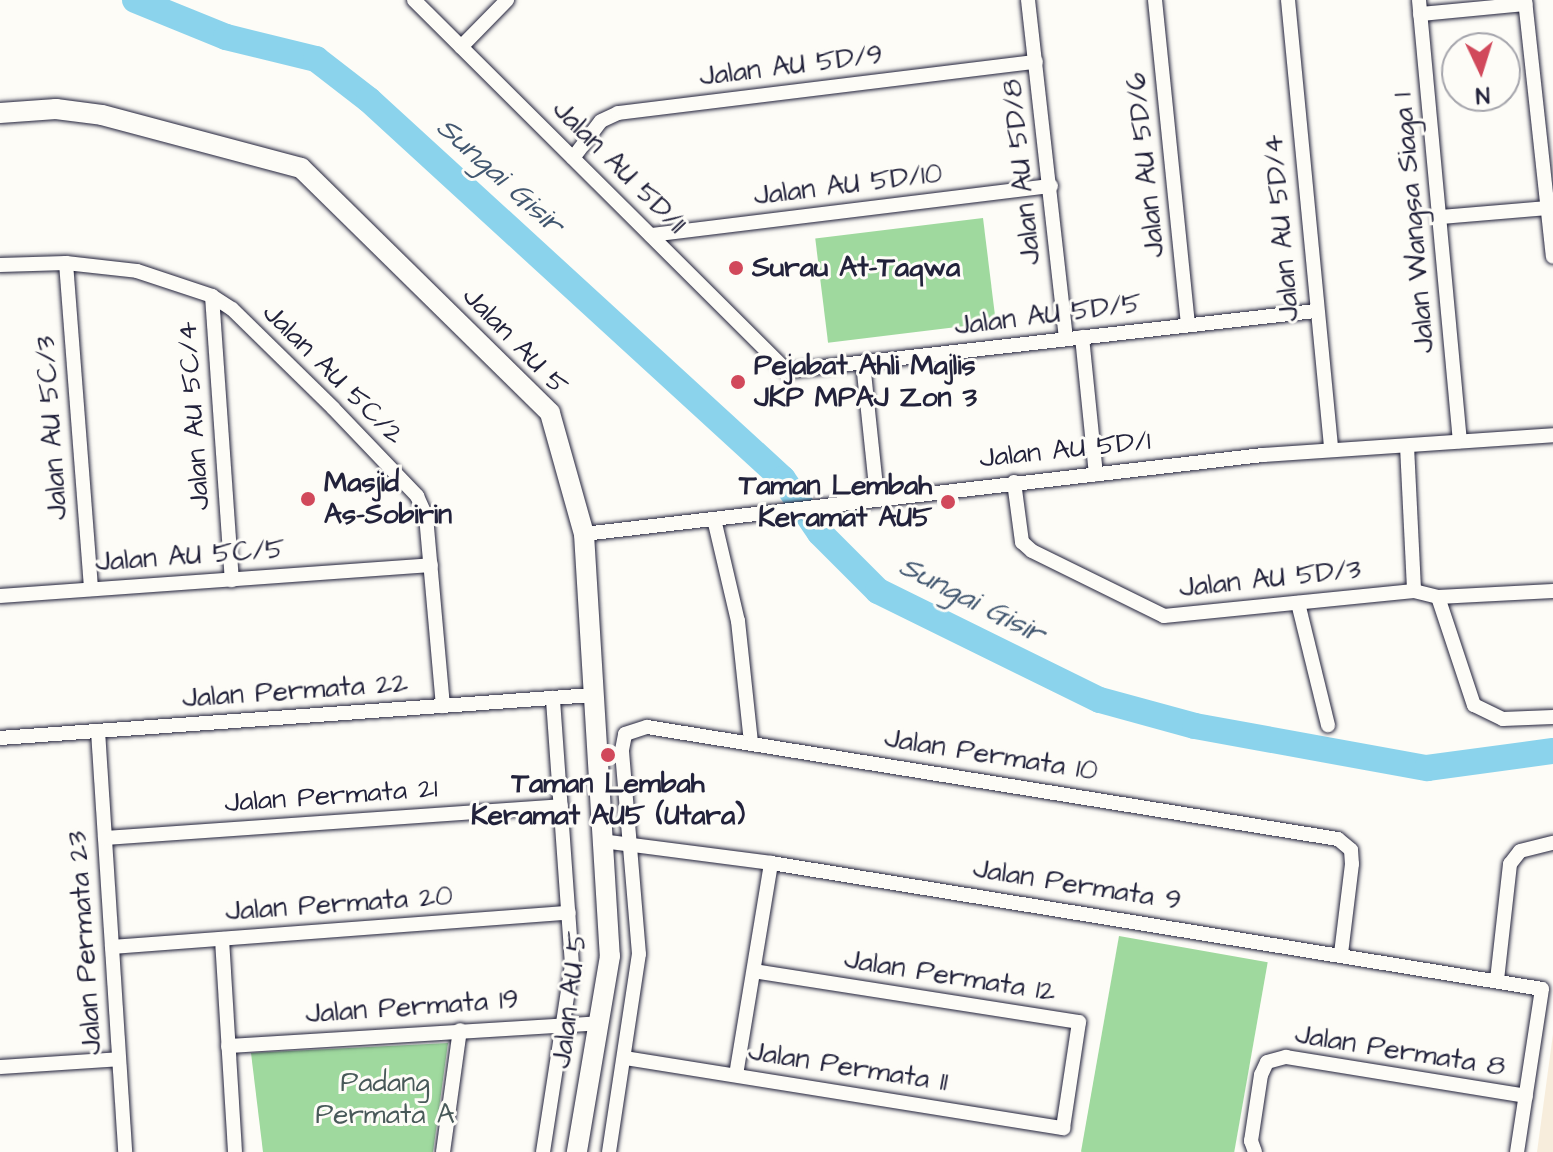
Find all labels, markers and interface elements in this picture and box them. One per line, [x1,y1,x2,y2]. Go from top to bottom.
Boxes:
north arrow [1441,32,1521,112]
street label: Jalan AU 5D/9 [697,38,885,94]
street label: Jalan AU 5D/6 [1120,71,1172,259]
street label: Jalan AU 5D/8 [996,77,1048,267]
text: N [1475,79,1491,110]
street label: Jalan Wangsa Siaga 1 [1386,91,1442,355]
street label: Jalan AU 5D/11 [545,93,693,241]
water label: Sungai Gisir [429,110,571,242]
street label: Jalan AU 5D/4 [1257,133,1307,323]
street label: Jalan AU 5D/10 [752,157,944,213]
place label: Surau At-Taqwa [752,251,960,285]
marker: Surau At-Taqwa [727,259,745,277]
street label: Jalan AU 5 [455,280,575,402]
street label: Jalan AU 5D/5 [952,287,1144,343]
street label: Jalan AU 5C/2 [255,296,411,452]
street label: Jalan AU 5C/4 [171,320,217,512]
street label: Jalan AU 5C/3 [29,335,75,521]
place label: Pejabat Ahli Majlis JKP MPAJ Zon 3 [754,349,977,415]
marker: Pejabat Ahli Majlis JKP MPAJ Zon 3 [729,373,747,391]
street label: Jalan AU 5D/1 [978,424,1152,476]
place label: Masjid As-Sobirin [324,466,452,532]
place label: Taman Lembah Keramat AU5 [739,469,932,535]
marker: Masjid As-Sobirin [299,490,317,508]
marker: Taman Lembah Keramat AU5 [939,493,957,511]
street label: Jalan AU 5C/5 [94,533,286,579]
water label: Sungai Gisir [893,548,1051,652]
street label: Jalan AU 5D/3 [1177,553,1363,605]
street label: Jalan Permata 22 [181,666,409,716]
street label: Jalan Permata 10 [882,722,1100,788]
marker: Taman Lembah Keramat AU5 (Utara) [599,746,617,764]
place label: Taman Lembah Keramat AU5 (Utara) [471,767,745,833]
street label: Jalan Permata 21 [223,772,439,820]
street label: Jalan Permata 23 [60,830,110,1056]
street label: Jalan Permata 9 [971,852,1183,918]
street label: Jalan Permata 20 [224,879,454,929]
street label: Jalan AU 5 [545,930,595,1070]
street label: Jalan Permata 12 [842,943,1058,1009]
street label: Jalan Permata 19 [304,983,520,1031]
street label: Jalan Permata 8 [1293,1018,1507,1084]
street label: Jalan Permata 11 [746,1035,950,1099]
park label: Padang Permata A [315,1066,455,1132]

